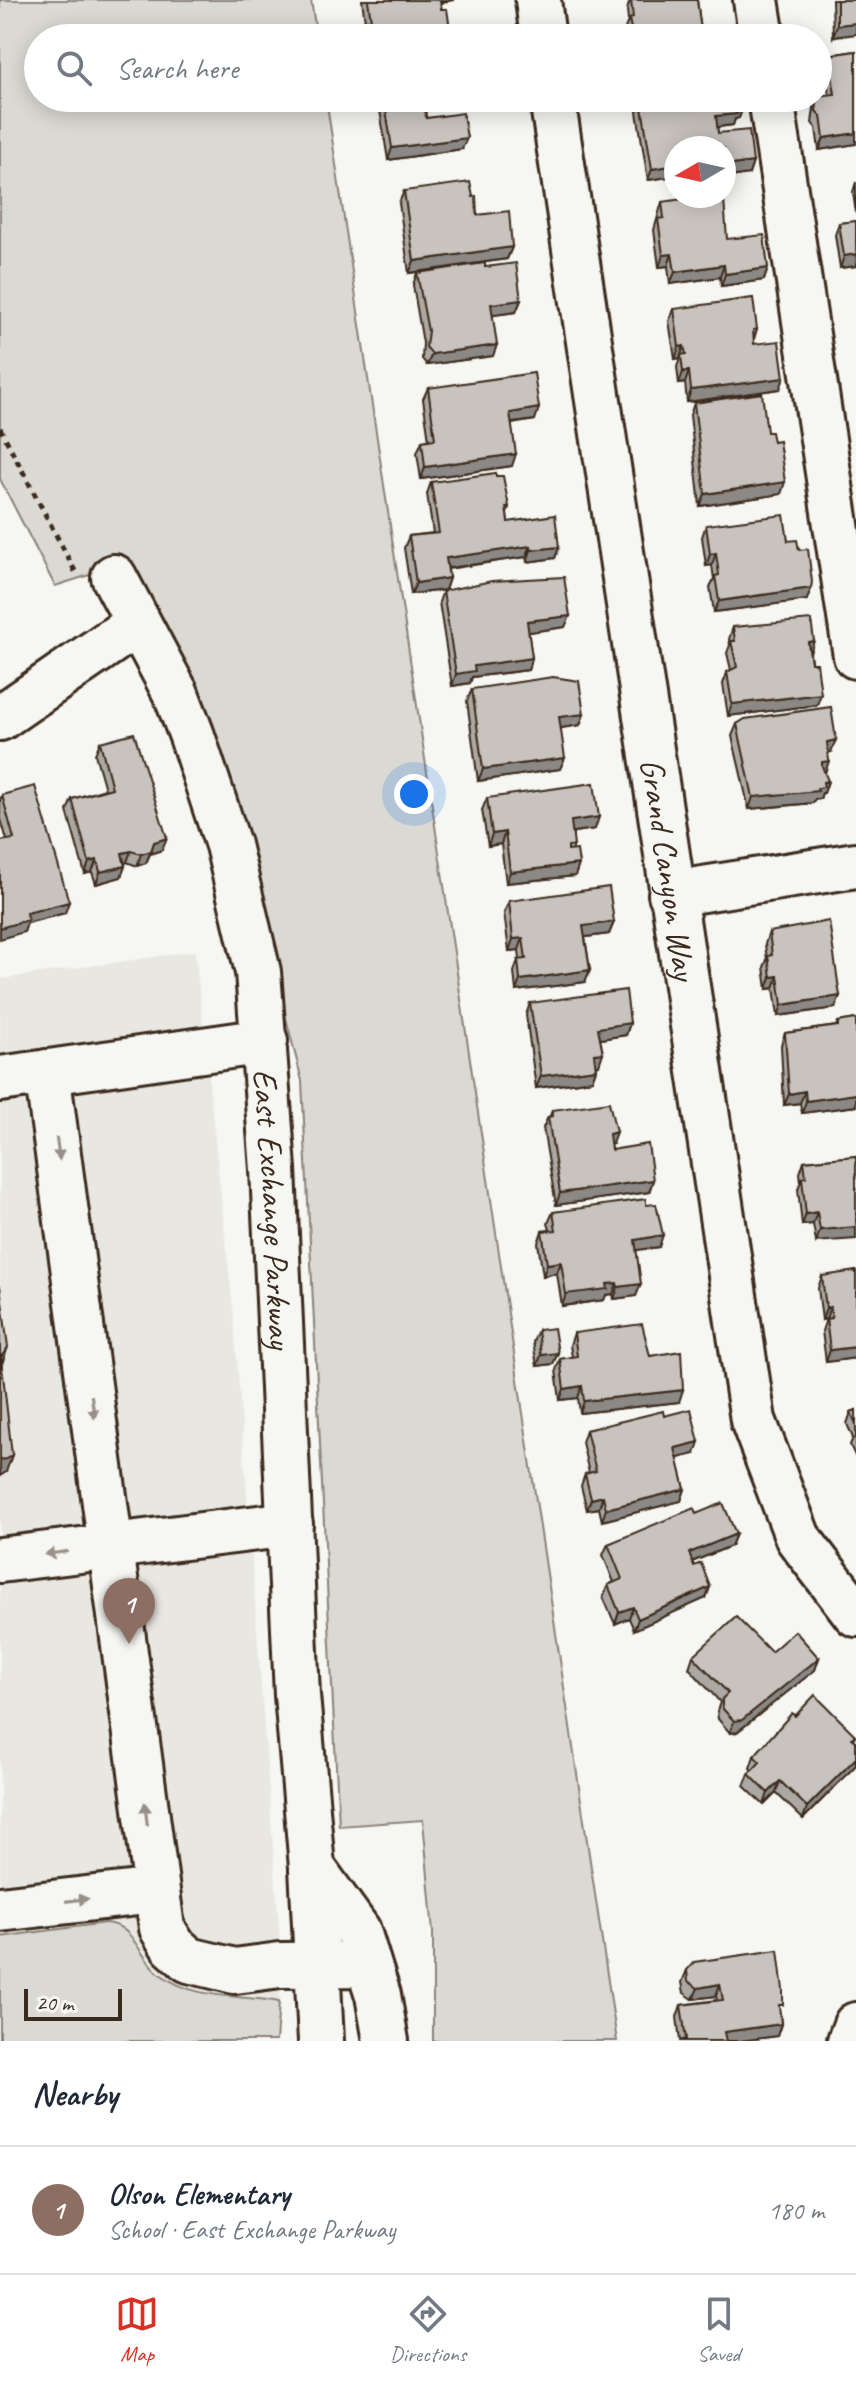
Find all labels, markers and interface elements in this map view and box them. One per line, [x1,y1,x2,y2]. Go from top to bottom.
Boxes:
search box [24,24,832,112]
icon: search [52,46,96,90]
text: Search here [116,49,238,87]
north arrow [664,136,736,208]
street label: Grand Canyon Way [631,756,708,985]
your location [394,774,434,814]
street label: East Exchange Parkway [244,1067,303,1352]
one-way arrow [52,1137,65,1162]
one-way arrow [87,1395,100,1420]
one-way arrow [43,1546,68,1559]
pin: 1 [103,1578,155,1644]
one-way arrow [139,1801,152,1826]
one-way arrow [65,1893,90,1906]
scale bar [24,1985,122,2021]
text: 20 m [36,1989,73,2017]
text: Nearby [32,2072,118,2115]
text: Olson Elementary [108,2175,290,2213]
text: 1 [52,2194,64,2227]
text: 180 m [768,2194,824,2227]
text: School · East Exchange Parkway [108,2213,395,2246]
tab: Map [115,2292,159,2368]
tab: Directions [390,2292,466,2368]
tab: Saved [697,2292,741,2368]

